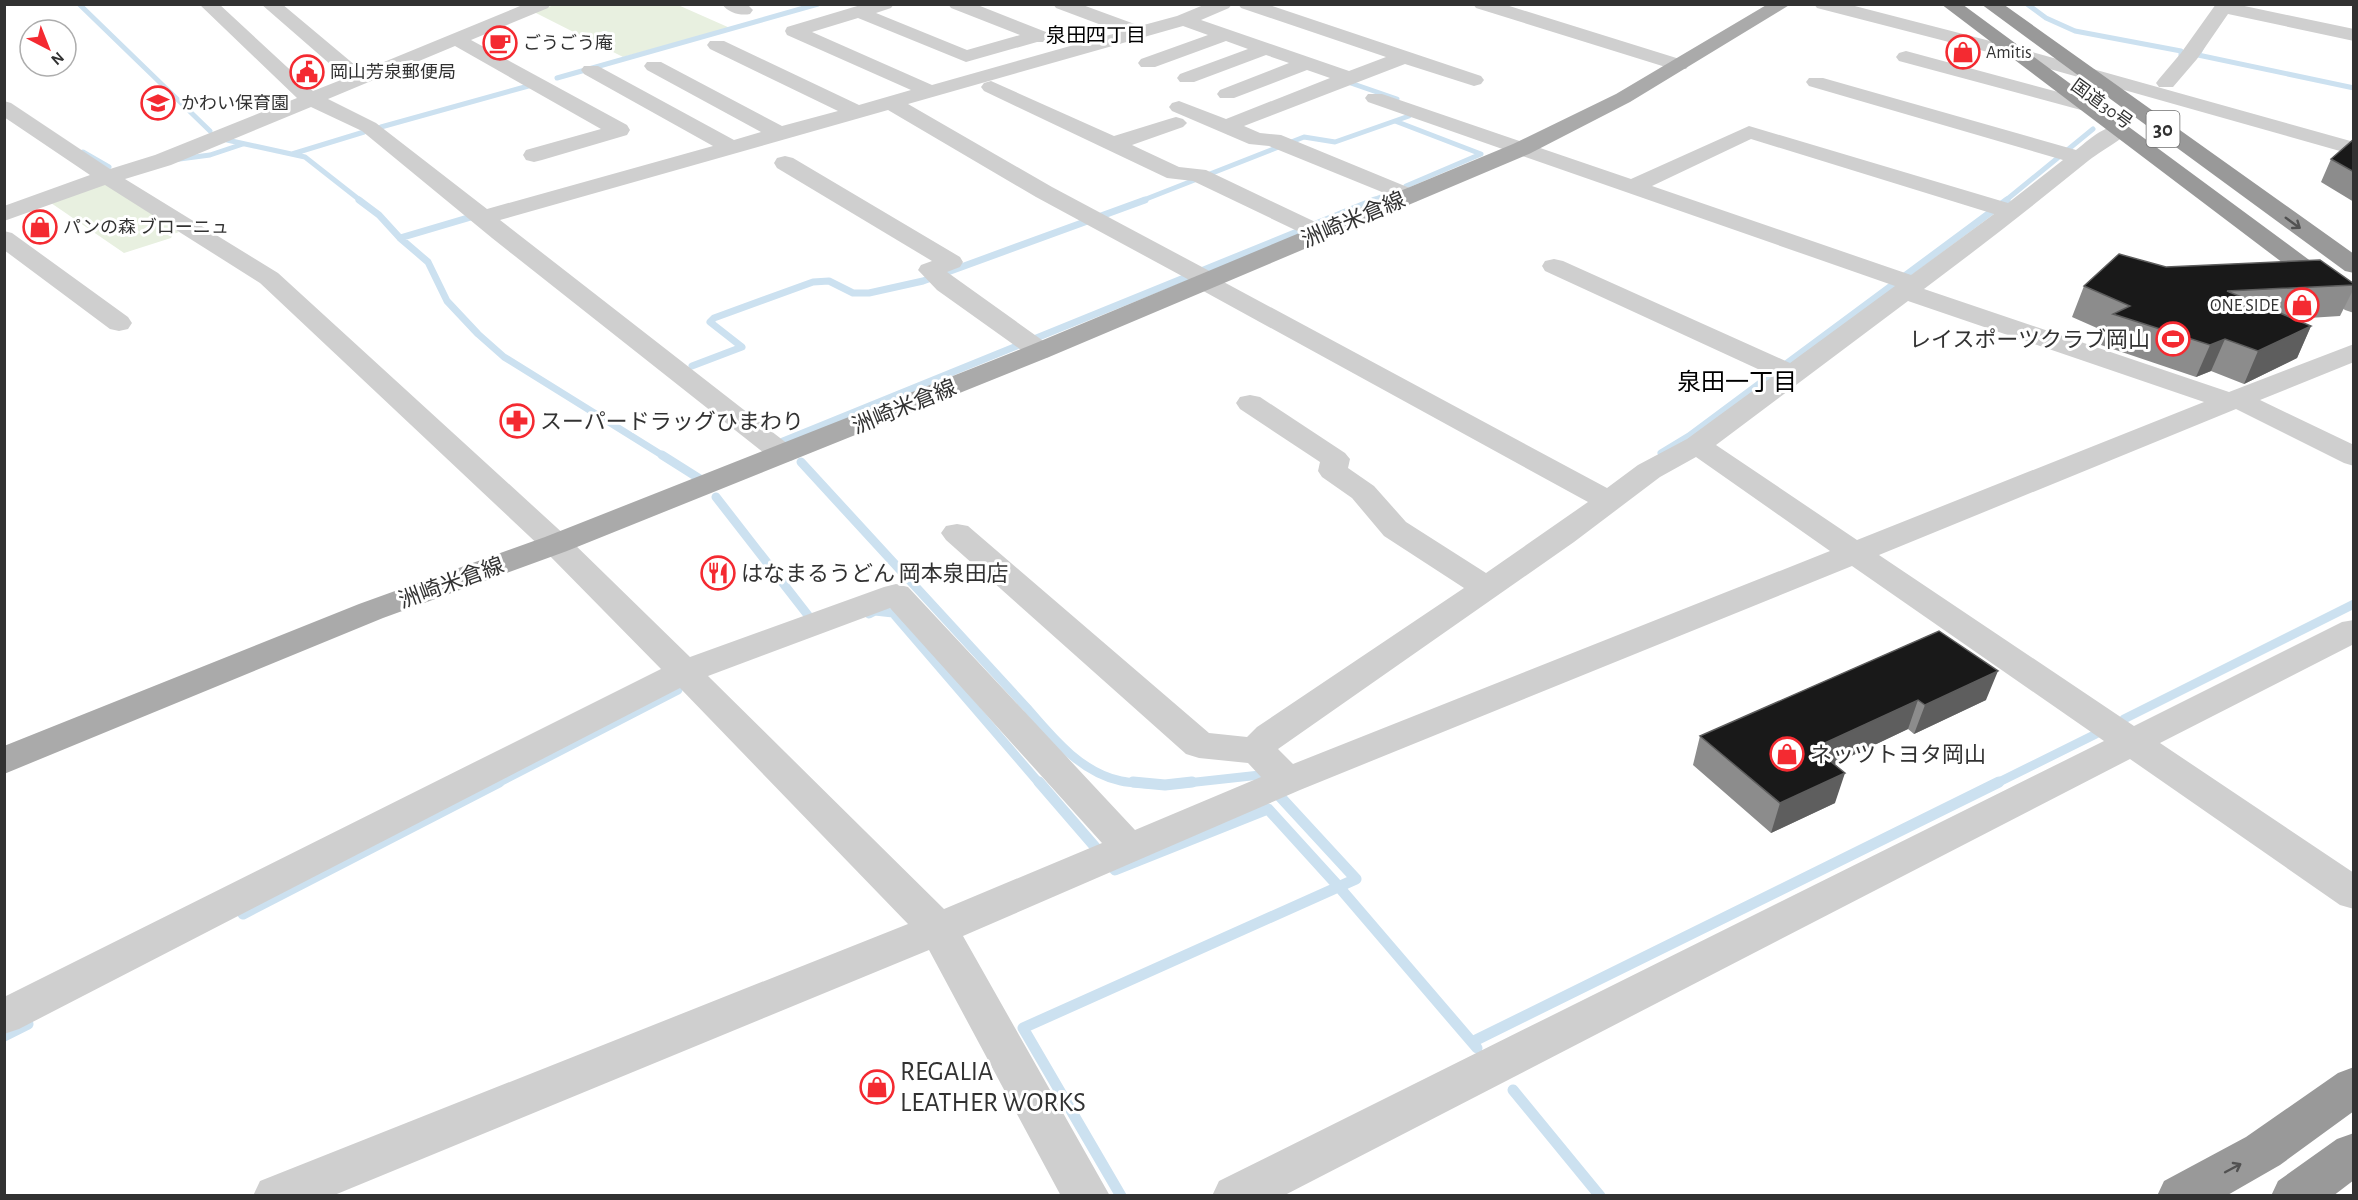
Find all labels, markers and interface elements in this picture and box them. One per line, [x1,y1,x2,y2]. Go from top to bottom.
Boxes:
north arrow [18,18,78,78]
cafe icon: ごうごう庵 [482,25,518,61]
district label: 泉田四丁目 [1046,25,1146,46]
place label: ごうごう庵 [523,33,613,53]
shop icon: Amitis [1945,34,1981,70]
place label: Amitis [1986,44,2032,62]
text: N [48,49,67,68]
public building icon: 岡山芳泉郵便局 [289,54,325,90]
place label: 岡山芳泉郵便局 [330,63,456,82]
street label: 国道30号 [2067,75,2137,133]
school or university icon: かわい保育園 [140,85,176,121]
place label: かわい保育園 [181,94,289,113]
road number: 30 [2146,111,2180,147]
street label: 洲崎米倉線 [1298,187,1408,252]
shop icon: パンの森 ブローニュ [22,209,58,245]
place label: パンの森 ブローニュ [63,217,229,237]
one-way arrow [2285,217,2301,229]
shop icon: ONE SIDE [2284,287,2320,323]
place label: ONE SIDE [2210,297,2279,315]
sports icon: レイスポーツクラブ岡山 [2155,321,2191,357]
place label: レイスポーツクラブ岡山 [1909,328,2150,351]
district label: 泉田一丁目 [1677,369,1797,395]
street label: 洲崎米倉線 [849,375,959,438]
pharmacy icon: スーパードラッグひまわり [499,403,535,439]
place label: スーパードラッグひまわり [540,410,804,433]
street label: 洲崎米倉線 [396,553,507,612]
restaurant icon: はなまるうどん 岡本泉田店 [700,555,736,591]
place label: はなまるうどん 岡本泉田店 [741,562,1009,585]
shop icon: ネッツトヨタ岡山 [1769,736,1805,772]
place label: ネッツトヨタ岡山 [1810,743,1986,766]
place label: REGALIA LEATHER WORKS [900,1058,1086,1116]
shop icon: REGALIA LEATHER WORKS [859,1069,895,1105]
one-way arrow [2224,1162,2241,1174]

